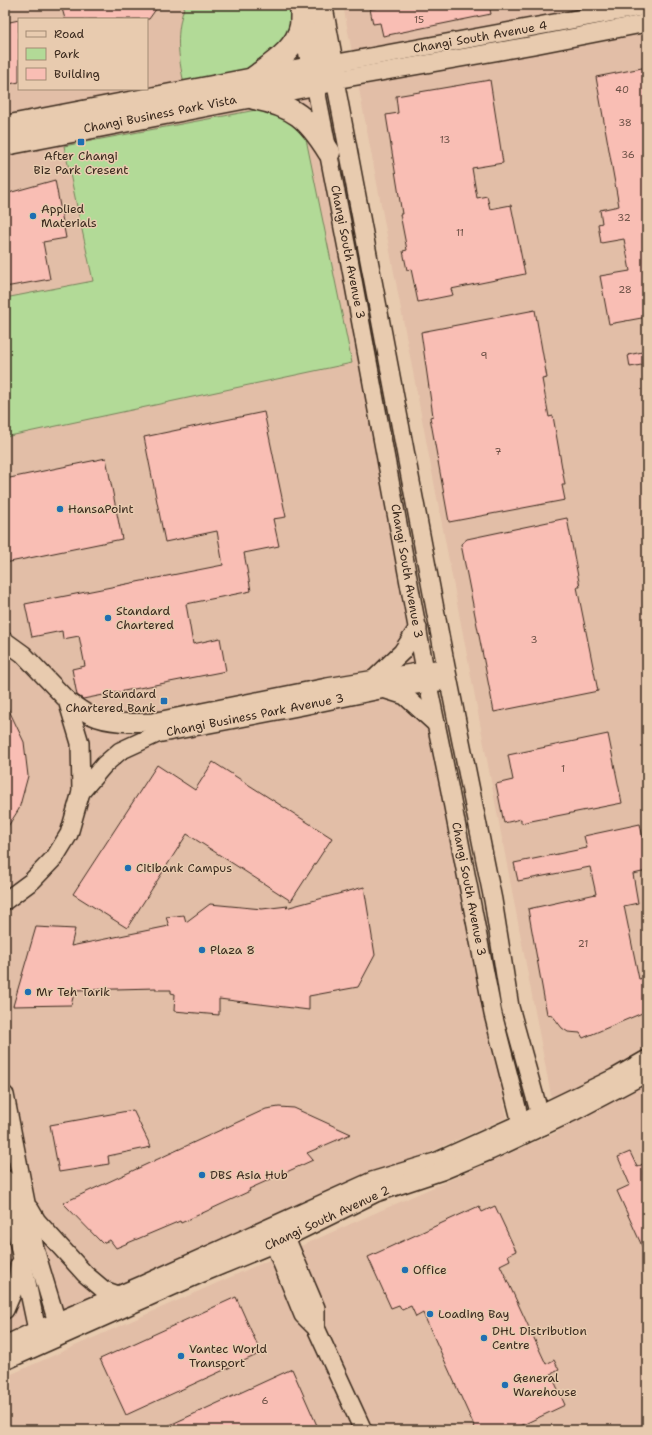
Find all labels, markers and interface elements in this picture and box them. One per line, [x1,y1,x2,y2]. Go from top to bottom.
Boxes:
house number: 15 [414,13,424,26]
street label: Changi South Avenue 4 [412,17,548,57]
legend [18,18,148,90]
text: Road [54,26,85,42]
text: Park [54,46,80,62]
text: Building [54,66,100,82]
house number: 40 [615,83,629,96]
street label: Changi Business Park Vista [82,91,238,137]
house number: 38 [618,116,632,129]
house number: 13 [440,133,450,146]
marker: After Changi Biz Park Cresent [76,137,86,147]
place label: After Changi Biz Park Cresent [34,148,128,178]
house number: 36 [621,148,635,161]
street label: Changi South Avenue 3 [327,184,369,320]
place label: Applied Materials [41,201,97,231]
marker: Applied Materials [28,211,38,221]
house number: 32 [617,211,631,224]
house number: 11 [456,226,464,239]
house number: 28 [618,283,632,296]
house number: 9 [481,349,488,362]
house number: 7 [495,445,502,458]
place label: HansaPoint [68,501,134,517]
street label: Changi South Avenue 3 [387,503,427,639]
marker: HansaPoint [55,504,65,514]
place label: Standard Chartered [116,603,174,633]
marker: Standard Chartered [103,613,113,623]
house number: 3 [531,633,538,646]
place label: Standard Chartered Bank [65,686,156,716]
street label: Changi Business Park Avenue 3 [165,690,345,740]
marker: Standard Chartered Bank [159,696,169,706]
house number: 1 [561,762,565,775]
street label: Changi South Avenue 3 [448,821,490,957]
place label: Citibank Campus [136,860,232,876]
marker: Citibank Campus [123,863,133,873]
house number: 21 [578,937,588,950]
place label: Plaza 8 [210,942,255,958]
marker: Plaza 8 [197,945,207,955]
place label: Mr Teh Tarik [36,984,110,1000]
marker: Mr Teh Tarik [23,987,33,997]
place label: DBS Asia Hub [210,1167,288,1183]
marker: DBS Asia Hub [197,1170,207,1180]
street label: Changi South Avenue 2 [262,1182,392,1254]
place label: Office [413,1262,447,1278]
marker: Office [400,1265,410,1275]
place label: Loading Bay [438,1306,510,1322]
marker: Loading Bay [425,1309,435,1319]
place label: DHL Distribution Centre [492,1323,587,1353]
marker: DHL Distribution Centre [479,1333,489,1343]
place label: Vantec World Transport [189,1341,267,1371]
marker: Vantec World Transport [176,1351,186,1361]
place label: General Warehouse [513,1370,577,1400]
marker: General Warehouse [500,1380,510,1390]
house number: 6 [262,1394,269,1407]

